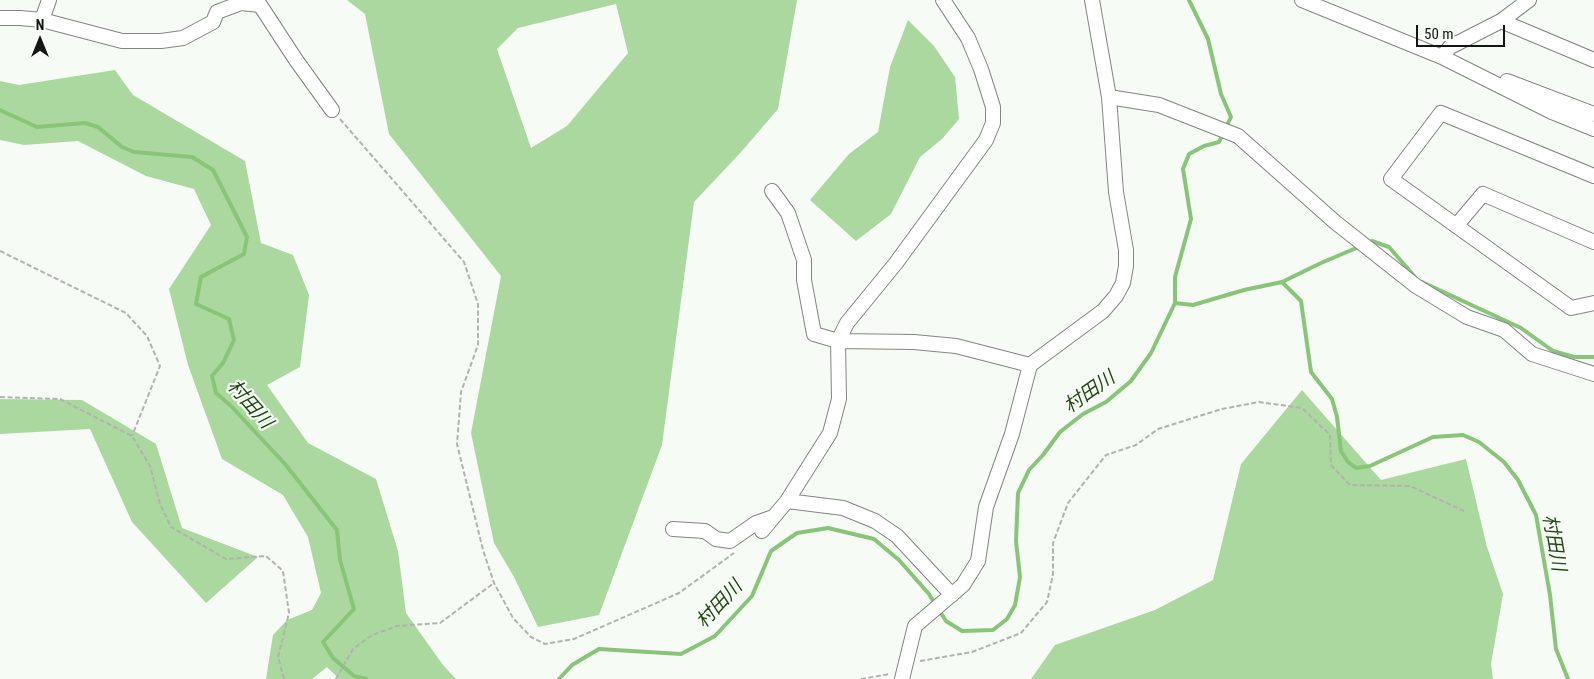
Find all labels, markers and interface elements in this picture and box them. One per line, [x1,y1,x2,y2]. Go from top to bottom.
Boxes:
north arrow [15,15,65,65]
scale bar [1419,15,1508,47]
text: N [36,17,44,33]
text: 50 m [1424,25,1454,43]
water label: 村田川 [1060,367,1120,419]
water label: 村田川 [222,376,276,434]
water label: 村田川 [1537,513,1569,573]
water label: 村田川 [692,576,748,634]

